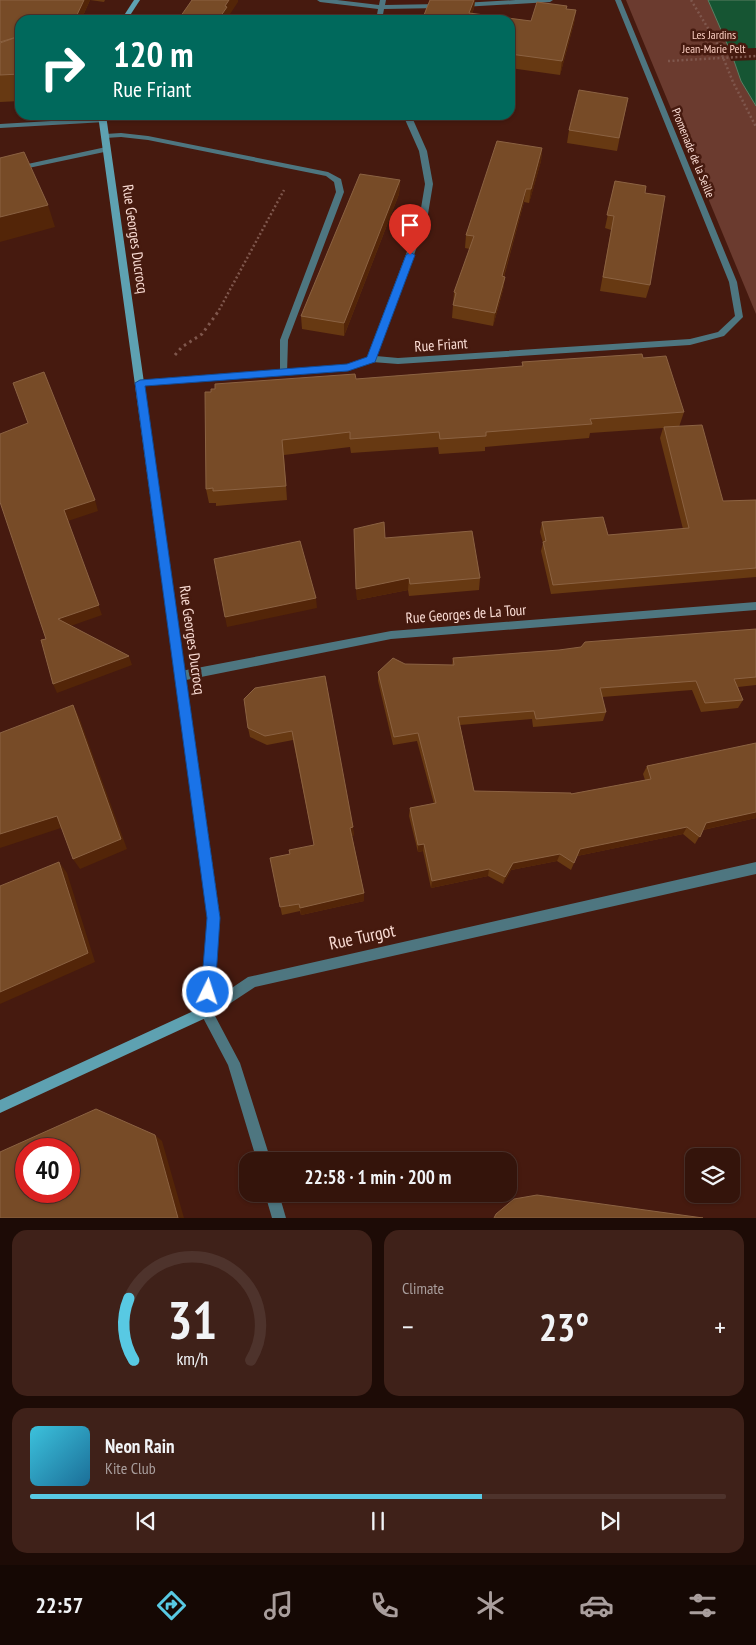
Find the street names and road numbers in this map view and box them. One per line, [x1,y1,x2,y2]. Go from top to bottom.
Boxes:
street label: Promenade de la Seille [669,106,718,200]
street label: Rue Georges Ducrocq [118,183,153,295]
street label: Rue Friant [414,333,468,356]
street label: Rue Georges Ducrocq [175,584,210,696]
street label: Rue Georges de La Tour [405,600,528,627]
street label: Rue Turgot [327,918,397,955]

